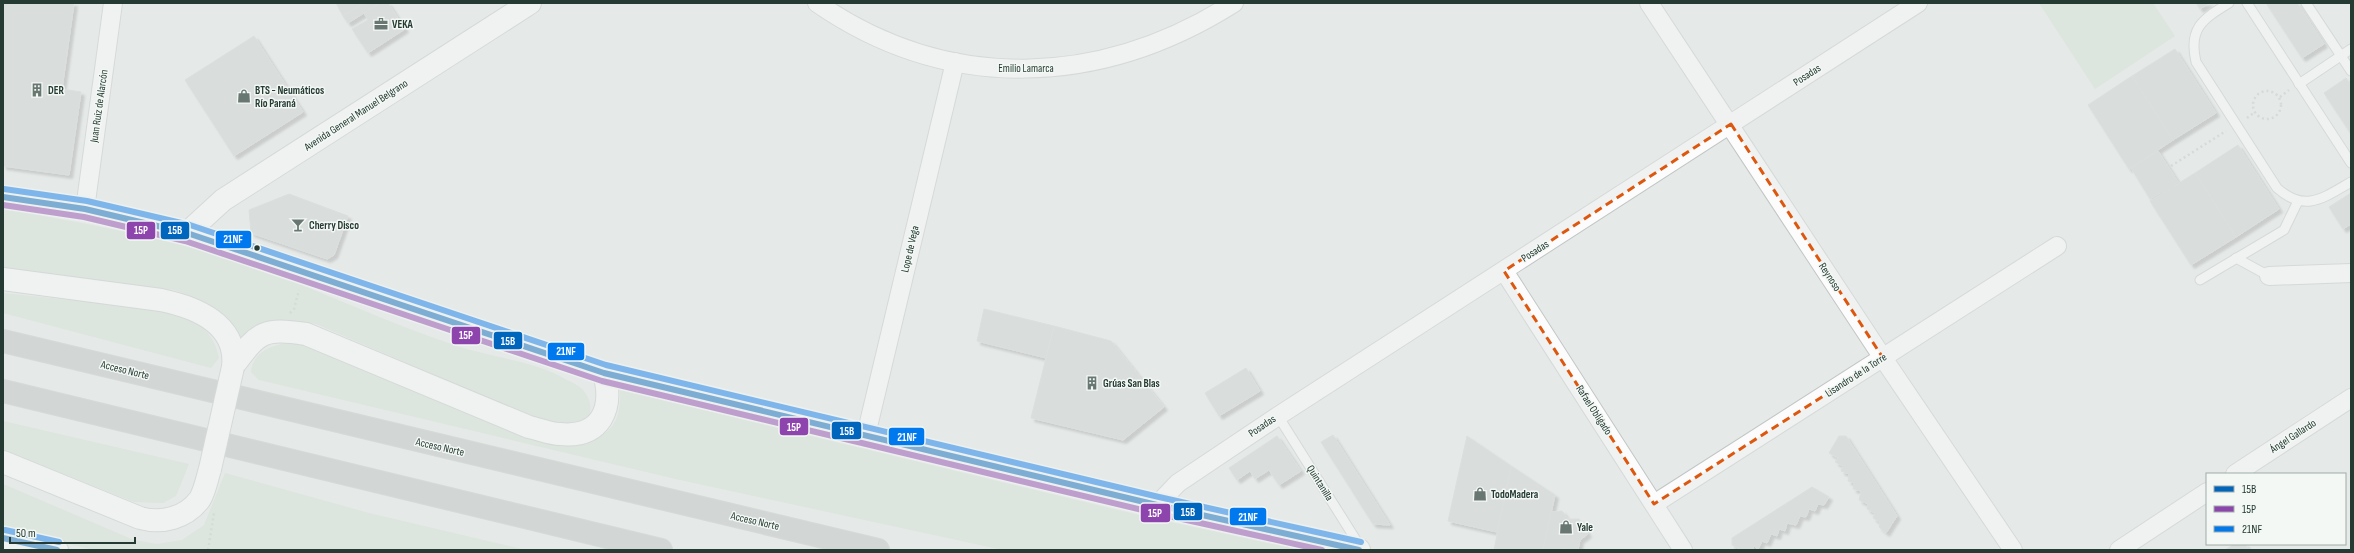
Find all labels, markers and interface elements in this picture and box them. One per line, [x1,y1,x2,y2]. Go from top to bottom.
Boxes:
office icon: VEKA [373,16,389,32]
place label: VEKA [392,18,414,31]
street label: Posadas [1791,61,1823,89]
street label: Emilio Lamarca [998,62,1054,75]
street label: Juan Ruiz de Alarcón [87,68,111,144]
street label: Avenida General Manuel Belgrano [301,76,411,154]
building icon: DER [29,82,45,98]
place label: DER [48,84,64,97]
place label: BTS - Neumáticos Río Paraná [255,84,324,110]
shop icon: BTS - Neumáticos Río Paraná [236,88,252,104]
bar icon: Cherry Disco [290,217,306,233]
place label: Cherry Disco [309,219,359,232]
line badge: 15P [126,221,156,240]
line badge: 15B [160,221,190,240]
text: 15P [134,224,148,237]
text: 15B [168,224,182,237]
street label: Lope de Vega [898,224,922,274]
line badge: 21NF [215,230,252,249]
text: 21NF [223,233,243,246]
street label: Posadas [1519,237,1551,265]
unlabelled marker [252,243,262,253]
street label: Reynoso [1816,260,1844,294]
line badge: 15P [451,326,481,345]
text: 15P [459,329,473,342]
line badge: 15B [493,331,523,350]
text: 15B [501,335,515,348]
line badge: 21NF [547,342,585,361]
text: 21NF [556,345,576,358]
street label: Lisandro de la Torre [1823,350,1889,400]
street label: Acceso Norte [98,357,151,382]
building icon: Grúas San Blas [1084,375,1100,391]
place label: Grúas San Blas [1103,377,1160,390]
street label: Rafael Obligado [1573,383,1615,438]
street label: Posadas [1246,412,1278,440]
street label: Ángel Gallardo [2267,416,2319,456]
line badge: 15P [779,417,809,436]
text: 15P [787,421,801,434]
line badge: 15B [831,421,862,440]
text: 15B [840,425,854,438]
line badge: 21NF [888,427,925,446]
text: 21NF [897,431,917,444]
street label: Acceso Norte [413,435,466,459]
street label: Quintanilla [1304,463,1336,503]
legend [2206,473,2346,545]
text: 15B [2242,482,2256,497]
shop icon: TodoMadera [1472,486,1488,502]
place label: TodoMadera [1491,488,1539,501]
line badge: 15B [1173,502,1203,521]
text: 15P [2242,502,2256,517]
line badge: 15P [1140,503,1171,523]
text: 15B [1181,506,1195,519]
text: 15P [1148,507,1162,520]
line badge: 21NF [1229,507,1267,526]
street label: Acceso Norte [728,509,781,533]
text: 21NF [1238,511,1258,524]
scale bar [10,519,135,545]
shop icon: Yale [1558,519,1574,535]
place label: Yale [1577,521,1593,534]
text: 21NF [2242,522,2262,537]
text: 50 m [16,526,36,541]

